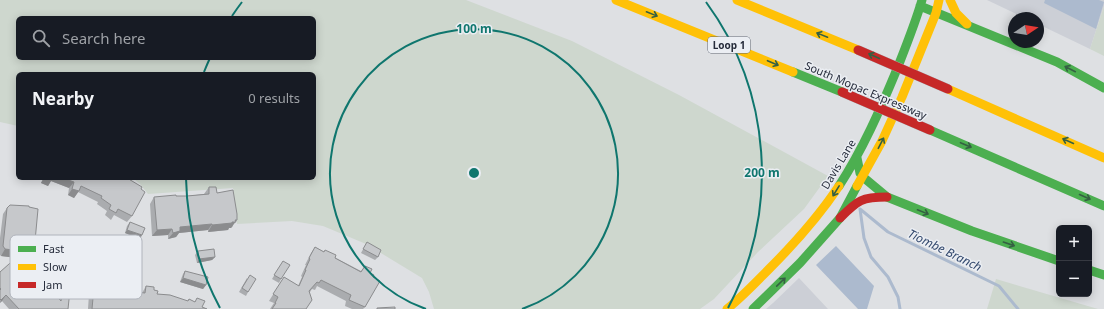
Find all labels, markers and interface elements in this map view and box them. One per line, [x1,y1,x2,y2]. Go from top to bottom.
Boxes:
one-way arrow [646,11,658,19]
north arrow [1008,12,1044,48]
search box [16,16,316,60]
text: 100 m [456,20,492,37]
icon: search [30,27,52,49]
text: Search here [62,28,145,48]
one-way arrow [817,31,829,38]
road number: Loop 1 [708,37,750,53]
one-way arrow [868,52,880,60]
street label: South Mopac Expressway [803,57,930,123]
one-way arrow [766,60,778,68]
one-way arrow [1064,65,1076,73]
text: Nearby [32,87,94,110]
text: 0 results [248,89,300,107]
street label: Davis Lane [817,136,859,192]
one-way arrow [878,137,885,149]
one-way arrow [1063,137,1075,145]
one-way arrow [959,142,971,150]
text: 200 m [744,164,780,181]
centre of rings [467,166,481,180]
one-way arrow [831,185,839,197]
one-way arrow [1079,194,1091,201]
one-way arrow [916,209,928,216]
water label: Tiombe Branch [905,225,985,275]
map controls [1056,225,1092,297]
button: + [1056,225,1092,261]
legend [10,235,142,299]
text: Fast [43,241,64,256]
one-way arrow [1002,241,1015,248]
text: Slow [43,259,67,274]
button: − [1056,261,1092,297]
text: Jam [42,277,62,292]
one-way arrow [776,277,786,287]

